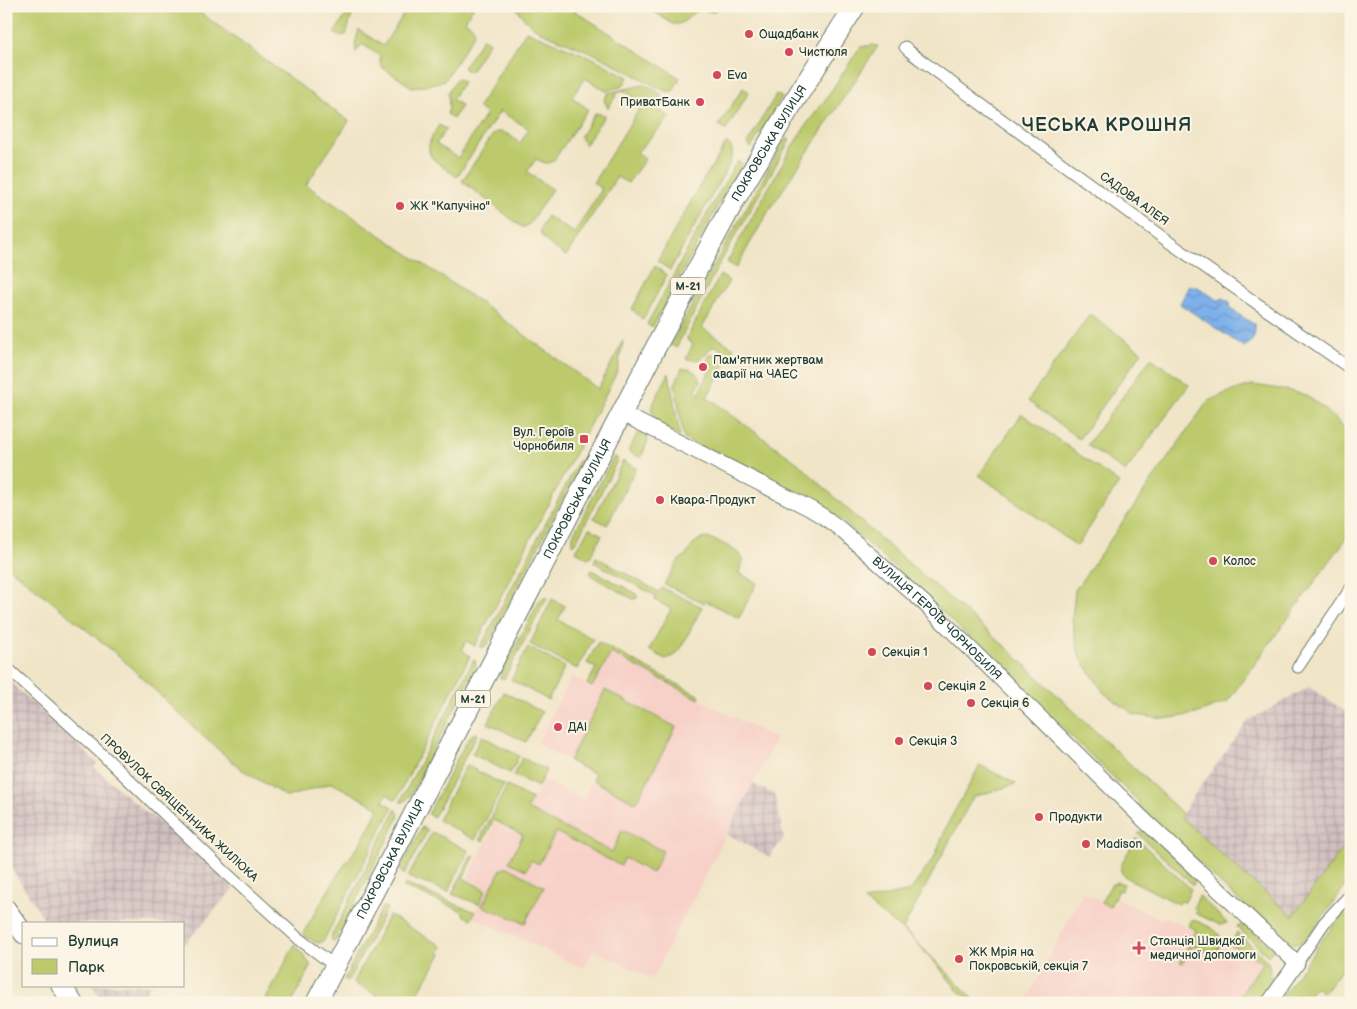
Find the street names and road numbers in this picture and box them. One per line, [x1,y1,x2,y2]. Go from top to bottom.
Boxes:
street label: ПОКРОВСЬКА ВУЛИЦЯ [728,82,810,204]
street label: САДОВА АЛЕЯ [1097,169,1171,229]
road number: М-21 [670,278,706,294]
street label: ПОКРОВСЬКА ВУЛИЦЯ [540,436,615,561]
street label: ВУЛИЦЯ ГЕРОЇВ ЧОРНОБИЛЯ [869,553,1005,683]
road number: М-21 [456,691,490,708]
street label: ПРОВУЛОК СВЯЩЕННИКА ЖИЛЮКА [97,731,262,886]
street label: ПОКРОВСЬКА ВУЛИЦЯ [353,797,428,922]

